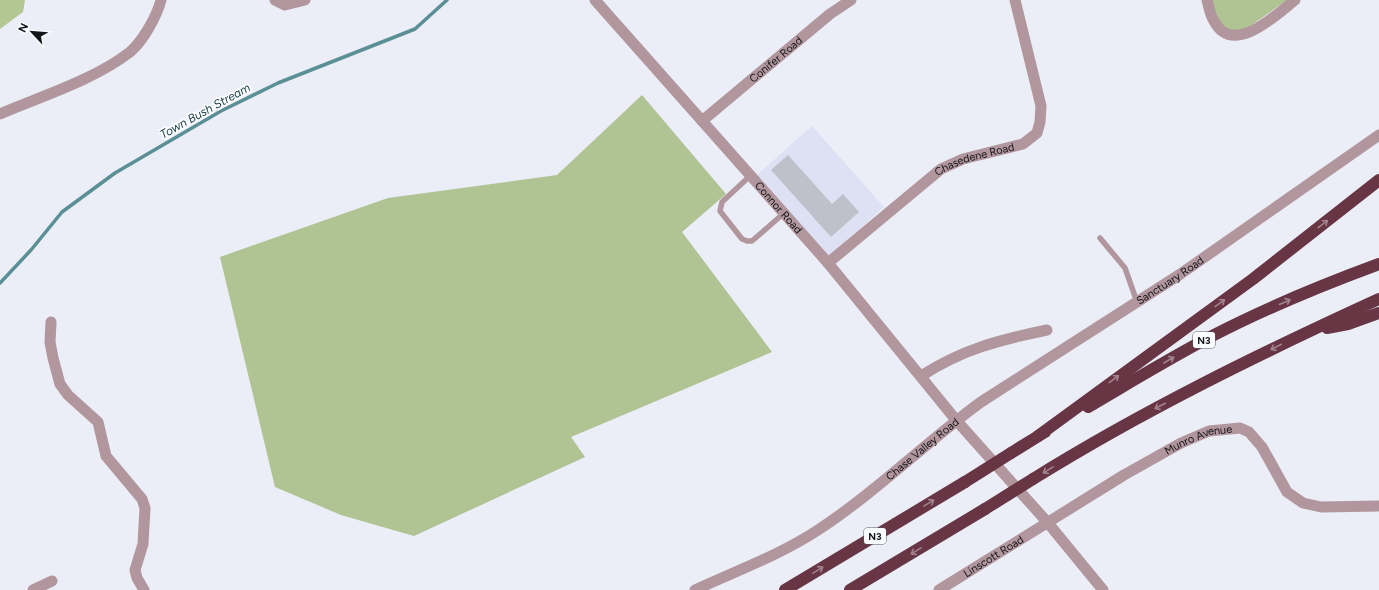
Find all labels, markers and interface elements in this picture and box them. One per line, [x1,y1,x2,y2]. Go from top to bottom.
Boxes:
north arrow [12,12,52,52]
text: N [16,21,31,35]
street label: Conifer Road [747,34,805,85]
water label: Town Bush Stream [157,80,253,142]
street label: Chasedene Road [932,140,1016,178]
street label: Connor Road [752,179,805,236]
one-way arrow [1317,220,1328,229]
street label: Sanctuary Road [1134,253,1206,307]
one-way arrow [1278,298,1290,305]
one-way arrow [1214,299,1225,307]
road number: N3 [1193,332,1215,348]
one-way arrow [1271,344,1283,351]
one-way arrow [1163,356,1175,364]
one-way arrow [1109,375,1120,383]
one-way arrow [1155,403,1167,410]
street label: Chase Valley Road [883,415,961,483]
street label: Munro Avenue [1162,422,1233,457]
one-way arrow [1042,467,1054,475]
one-way arrow [923,499,934,507]
road number: N3 [864,528,886,544]
street label: Linscott Road [961,533,1026,580]
one-way arrow [910,547,922,555]
one-way arrow [812,566,823,574]

